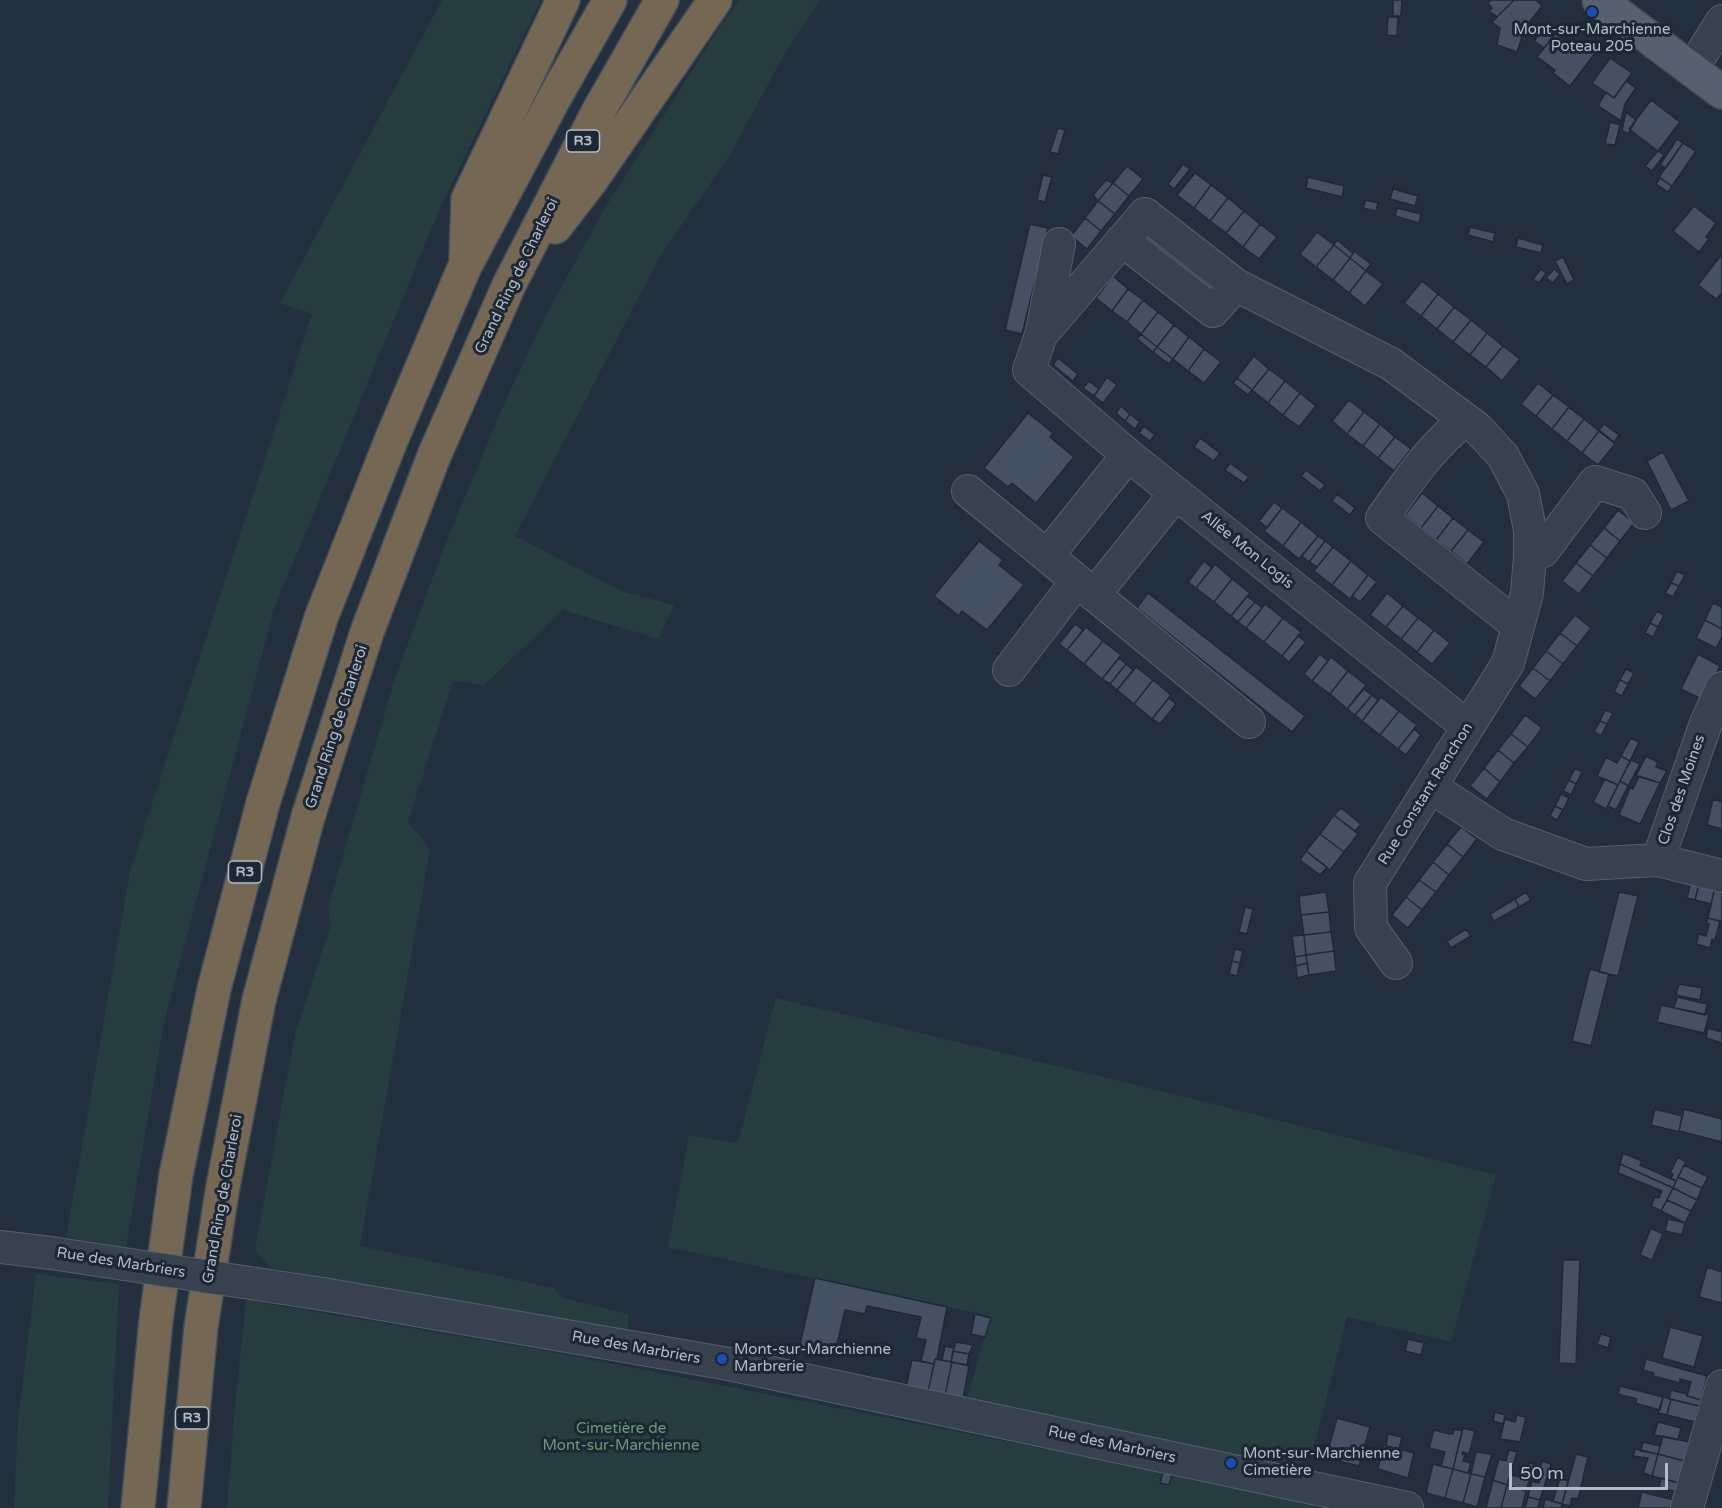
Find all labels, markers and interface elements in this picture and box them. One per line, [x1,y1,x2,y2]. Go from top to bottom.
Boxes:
marker: Mont-sur-Marchienne Poteau 205 [1585,5,1599,19]
place label: Mont-sur-Marchienne Poteau 205 [1514,21,1670,56]
road number: R3 [566,130,600,152]
street label: Grand Ring de Charleroi [471,195,563,357]
street label: Allée Mon Logis [1197,507,1297,593]
street label: Grand Ring de Charleroi [302,643,372,811]
street label: Rue Constant Renchon [1375,720,1477,868]
street label: Clos des Moines [1655,733,1709,847]
road number: R3 [228,861,262,883]
street label: Grand Ring de Charleroi [199,1113,247,1285]
street label: Rue des Marbriers [55,1244,187,1282]
street label: Rue des Marbriers [570,1328,702,1368]
place label: Mont-sur-Marchienne Marbrerie [734,1341,891,1376]
marker: Mont-sur-Marchienne Marbrerie [715,1352,729,1366]
road number: R3 [176,1407,208,1429]
park label: Cimetière de Mont-sur-Marchienne [543,1420,699,1455]
street label: Rue des Marbriers [1046,1423,1178,1467]
place label: Mont-sur-Marchienne Cimetière [1243,1445,1400,1480]
scale bar [1512,1451,1671,1489]
marker: Mont-sur-Marchienne Cimetière [1224,1456,1238,1470]
text: 50 m [1520,1462,1564,1484]

